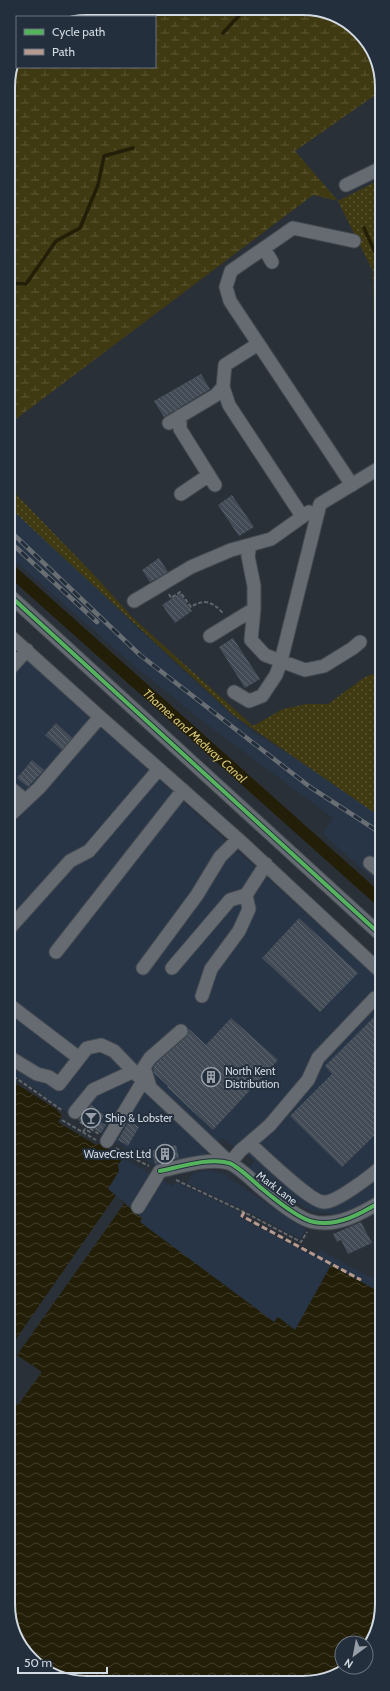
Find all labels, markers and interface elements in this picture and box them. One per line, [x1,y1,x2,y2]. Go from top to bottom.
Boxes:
legend [16,16,156,68]
text: Cycle path [52,24,105,39]
text: Path [52,44,75,59]
water label: Thames and Medway Canal [140,685,250,786]
place label: North Kent Distribution [225,1064,279,1091]
building icon: North Kent Distribution [200,1066,222,1088]
bar icon: Ship & Lobster [80,1107,102,1129]
place label: Ship & Lobster [105,1111,173,1125]
building icon: WaveCrest Ltd [154,1143,176,1165]
place label: WaveCrest Ltd [84,1147,151,1161]
street label: Mark Lane [254,1168,301,1208]
north arrow [334,1635,374,1675]
scale bar [18,1649,107,1675]
text: 50 m [24,1655,52,1670]
text: N [342,1655,356,1671]

